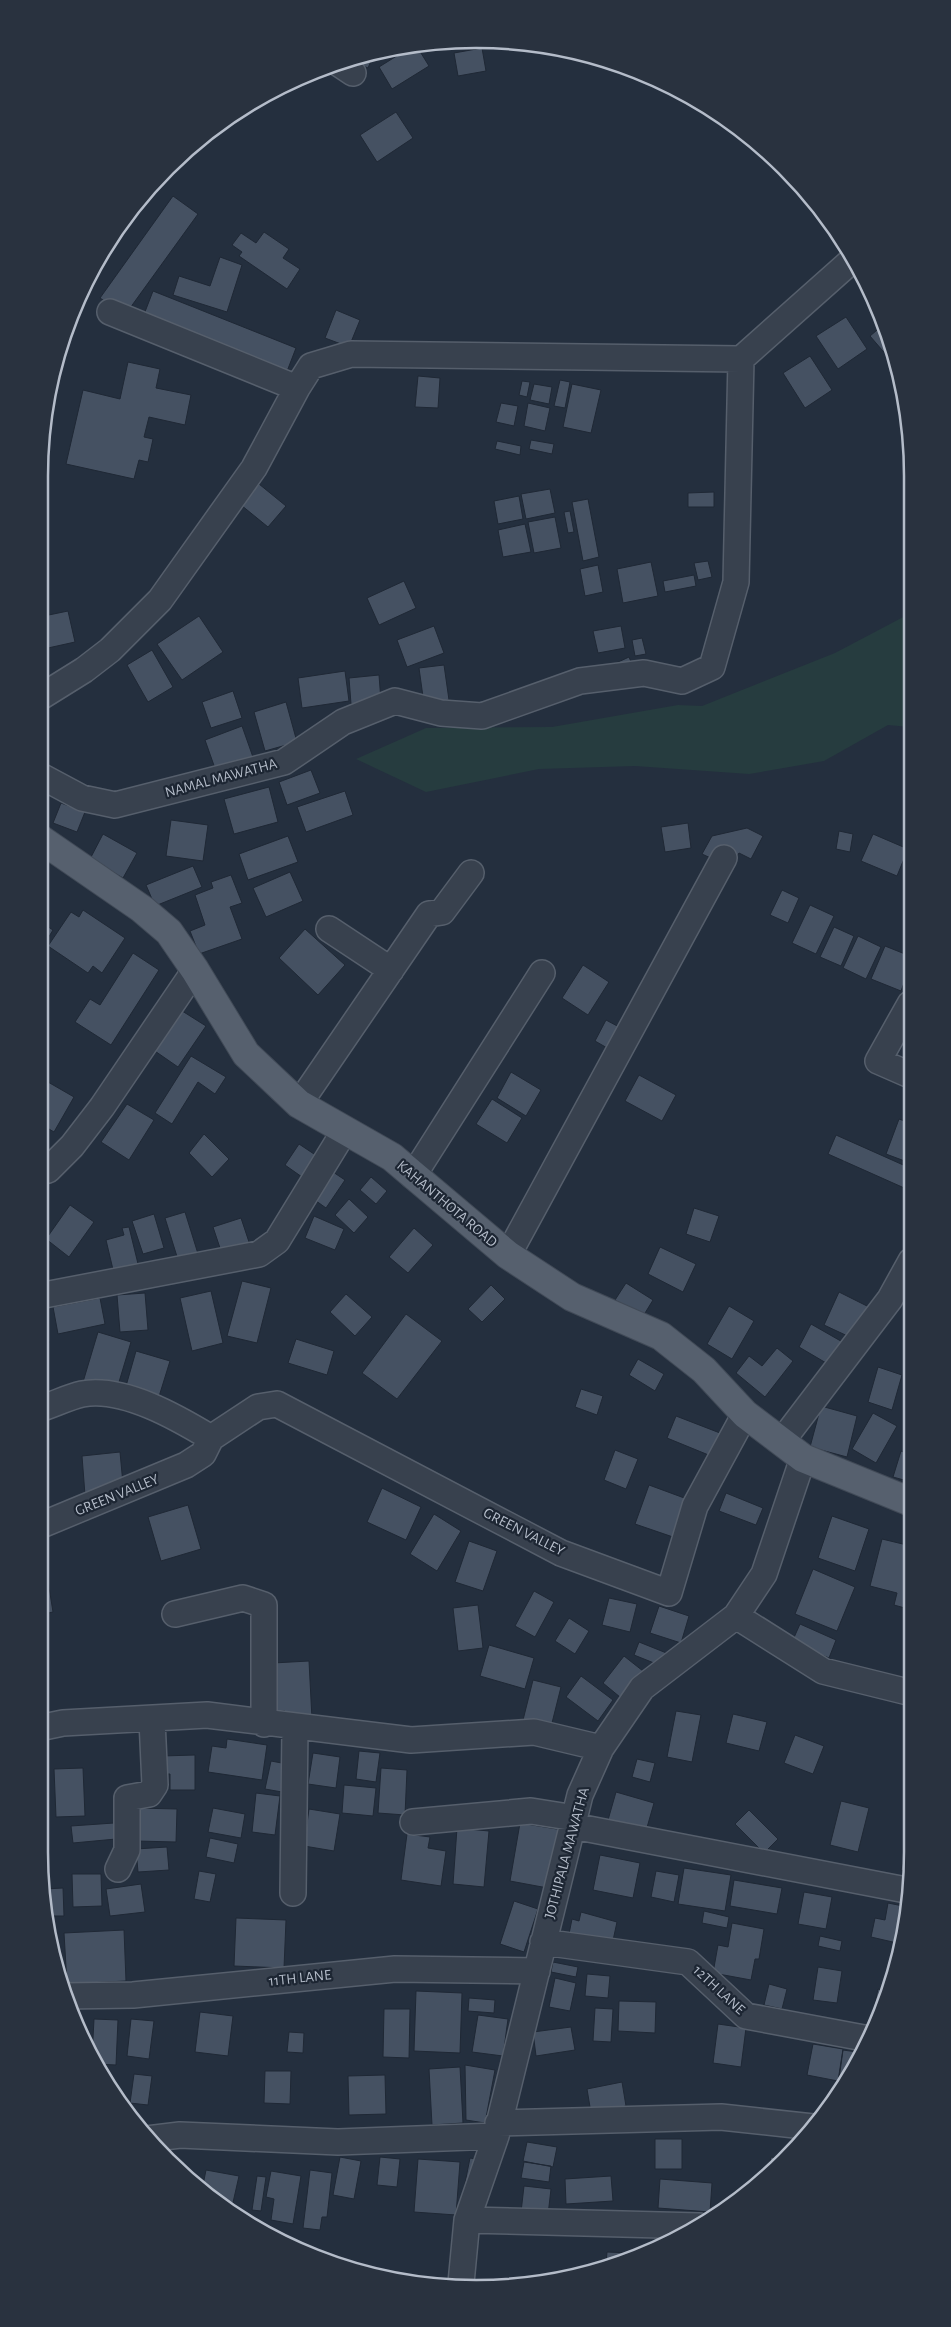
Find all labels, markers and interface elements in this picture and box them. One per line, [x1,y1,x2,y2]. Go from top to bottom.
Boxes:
street label: NAMAL MAWATHA [163,756,279,800]
street label: KAHANTHOTA ROAD [394,1158,500,1250]
street label: GREEN VALLEY [73,1471,161,1519]
street label: GREEN VALLEY [481,1505,567,1559]
street label: JOTHIPALA MAWATHA [542,1785,592,1920]
street label: 12TH LANE [690,1963,748,2017]
street label: 11TH LANE [268,1967,332,1989]

